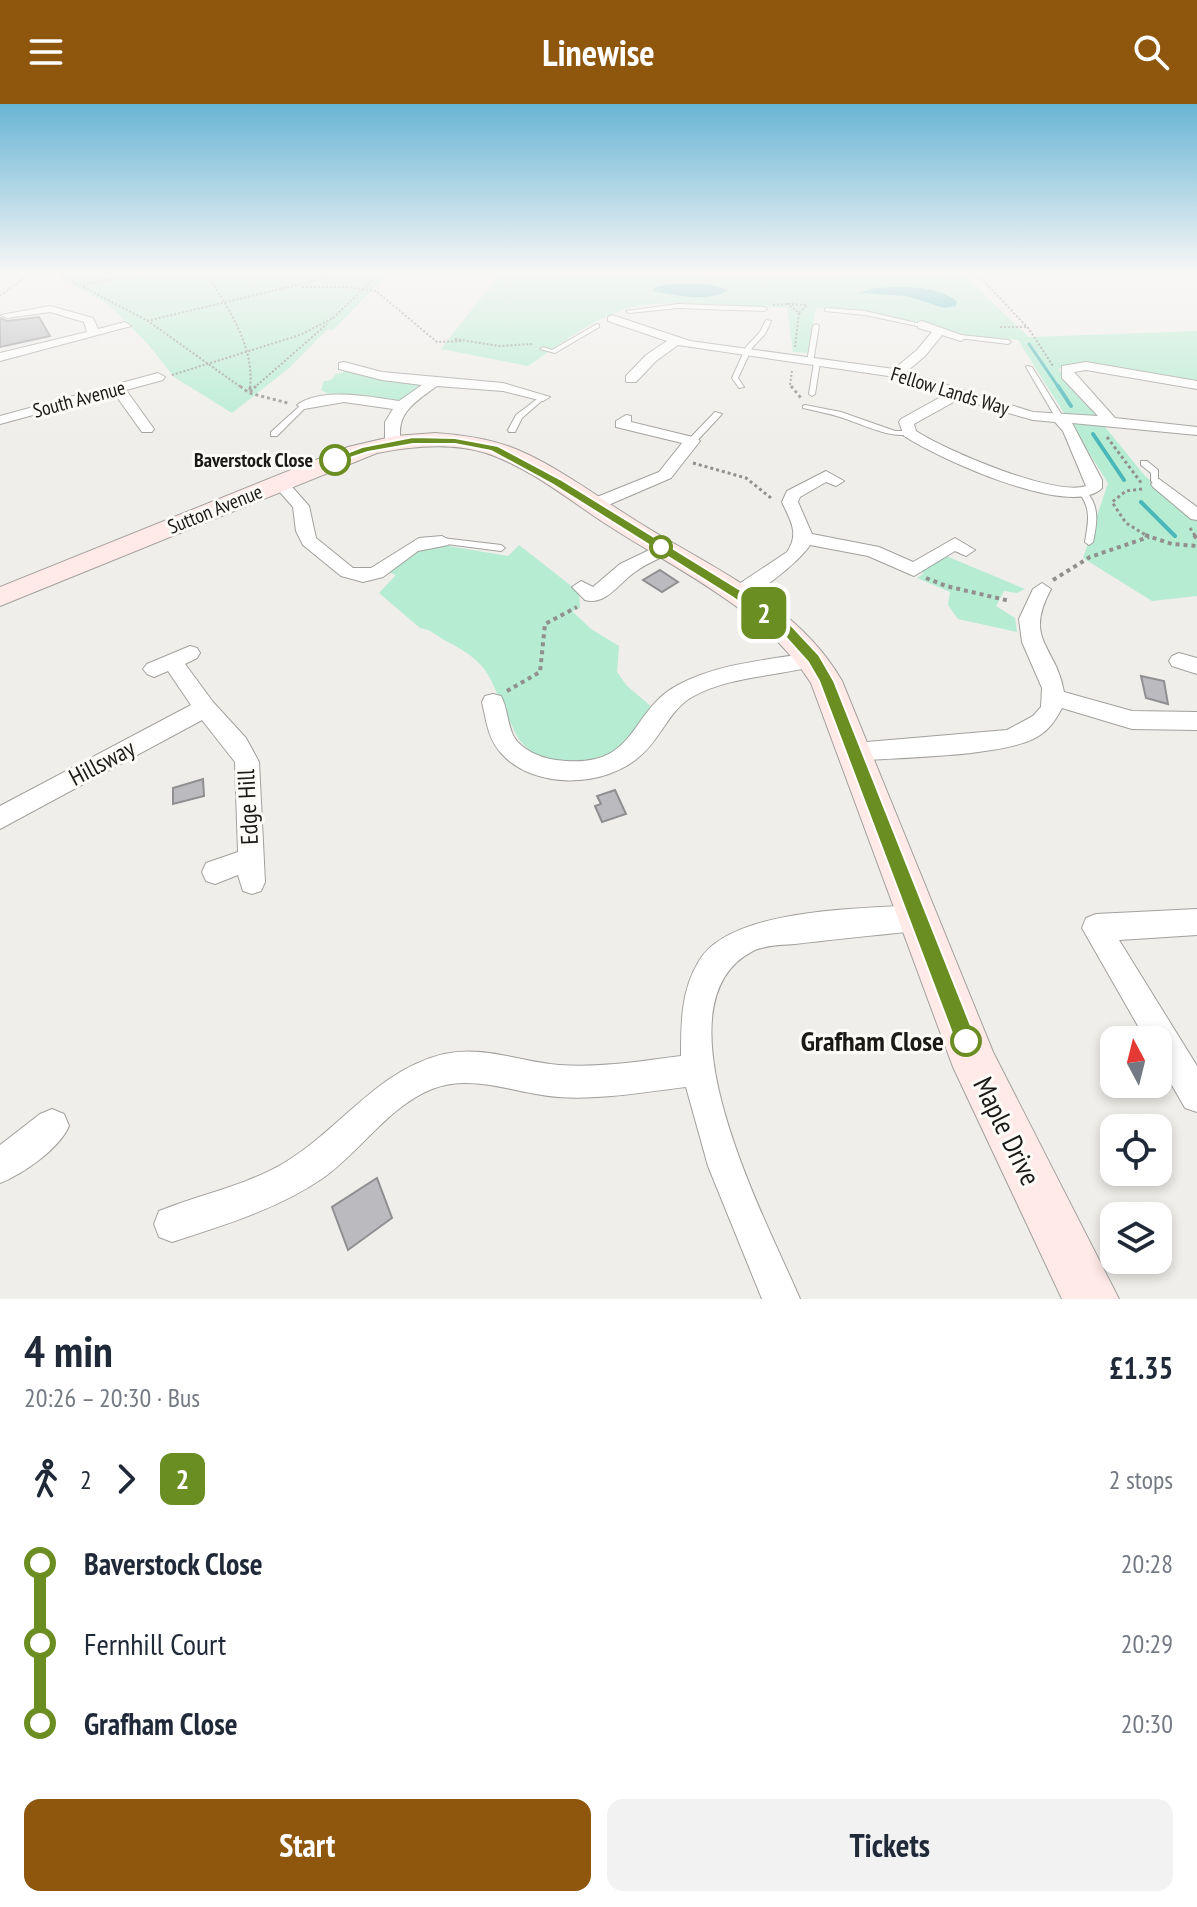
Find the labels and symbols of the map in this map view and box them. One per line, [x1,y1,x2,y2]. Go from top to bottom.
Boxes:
street label: Fellow Lands Way [888,361,1013,421]
street label: South Avenue [30,374,128,424]
marker: Baverstock Close [320,445,350,475]
place label: Baverstock Close [194,447,313,473]
street label: Sutton Avenue [164,478,266,540]
unlabelled marker [650,536,672,558]
line badge: 2 [738,587,790,639]
street label: Hillsway [64,732,140,793]
street label: Edge Hill [230,768,265,845]
place label: Grafham Close [801,1022,944,1059]
marker: Grafham Close [951,1026,981,1056]
north arrow [1100,1026,1172,1098]
street label: Maple Drive [965,1070,1050,1191]

